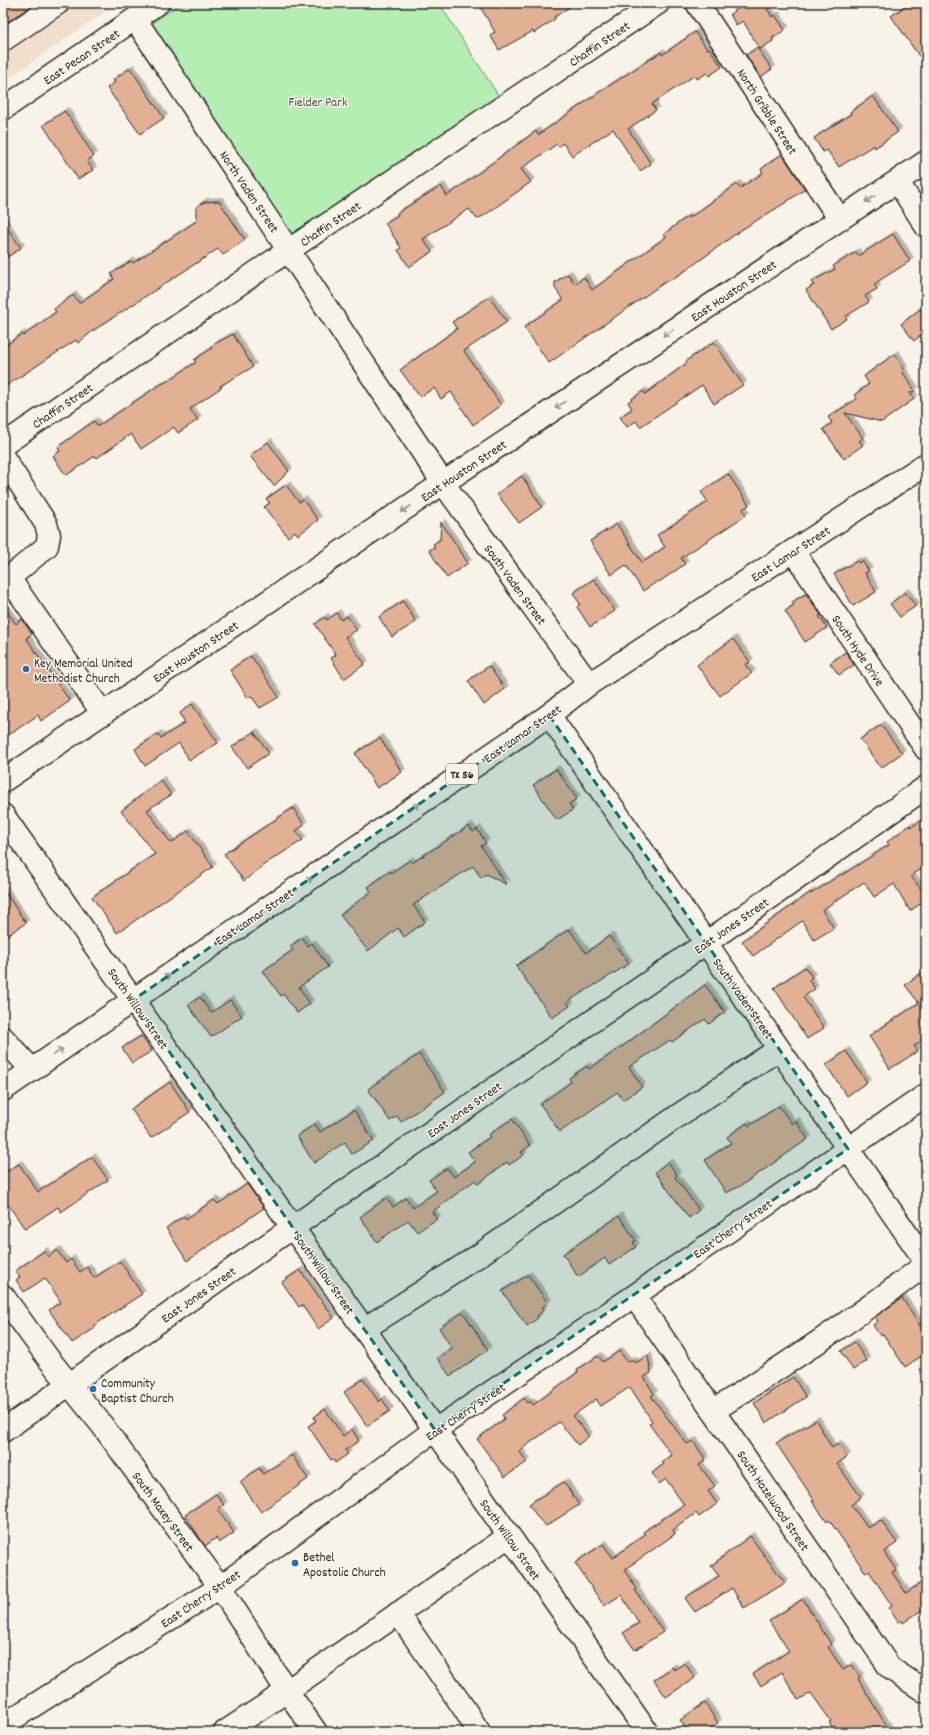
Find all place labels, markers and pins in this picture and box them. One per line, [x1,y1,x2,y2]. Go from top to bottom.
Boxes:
place label: Key Memorial United Methodist Church [34,655,133,689]
marker: Key Memorial United Methodist Church [21,664,31,674]
place label: Community Baptist Church [101,1375,174,1409]
marker: Community Baptist Church [88,1384,98,1394]
place label: Bethel Apostolic Church [303,1549,386,1583]
marker: Bethel Apostolic Church [290,1558,300,1568]

